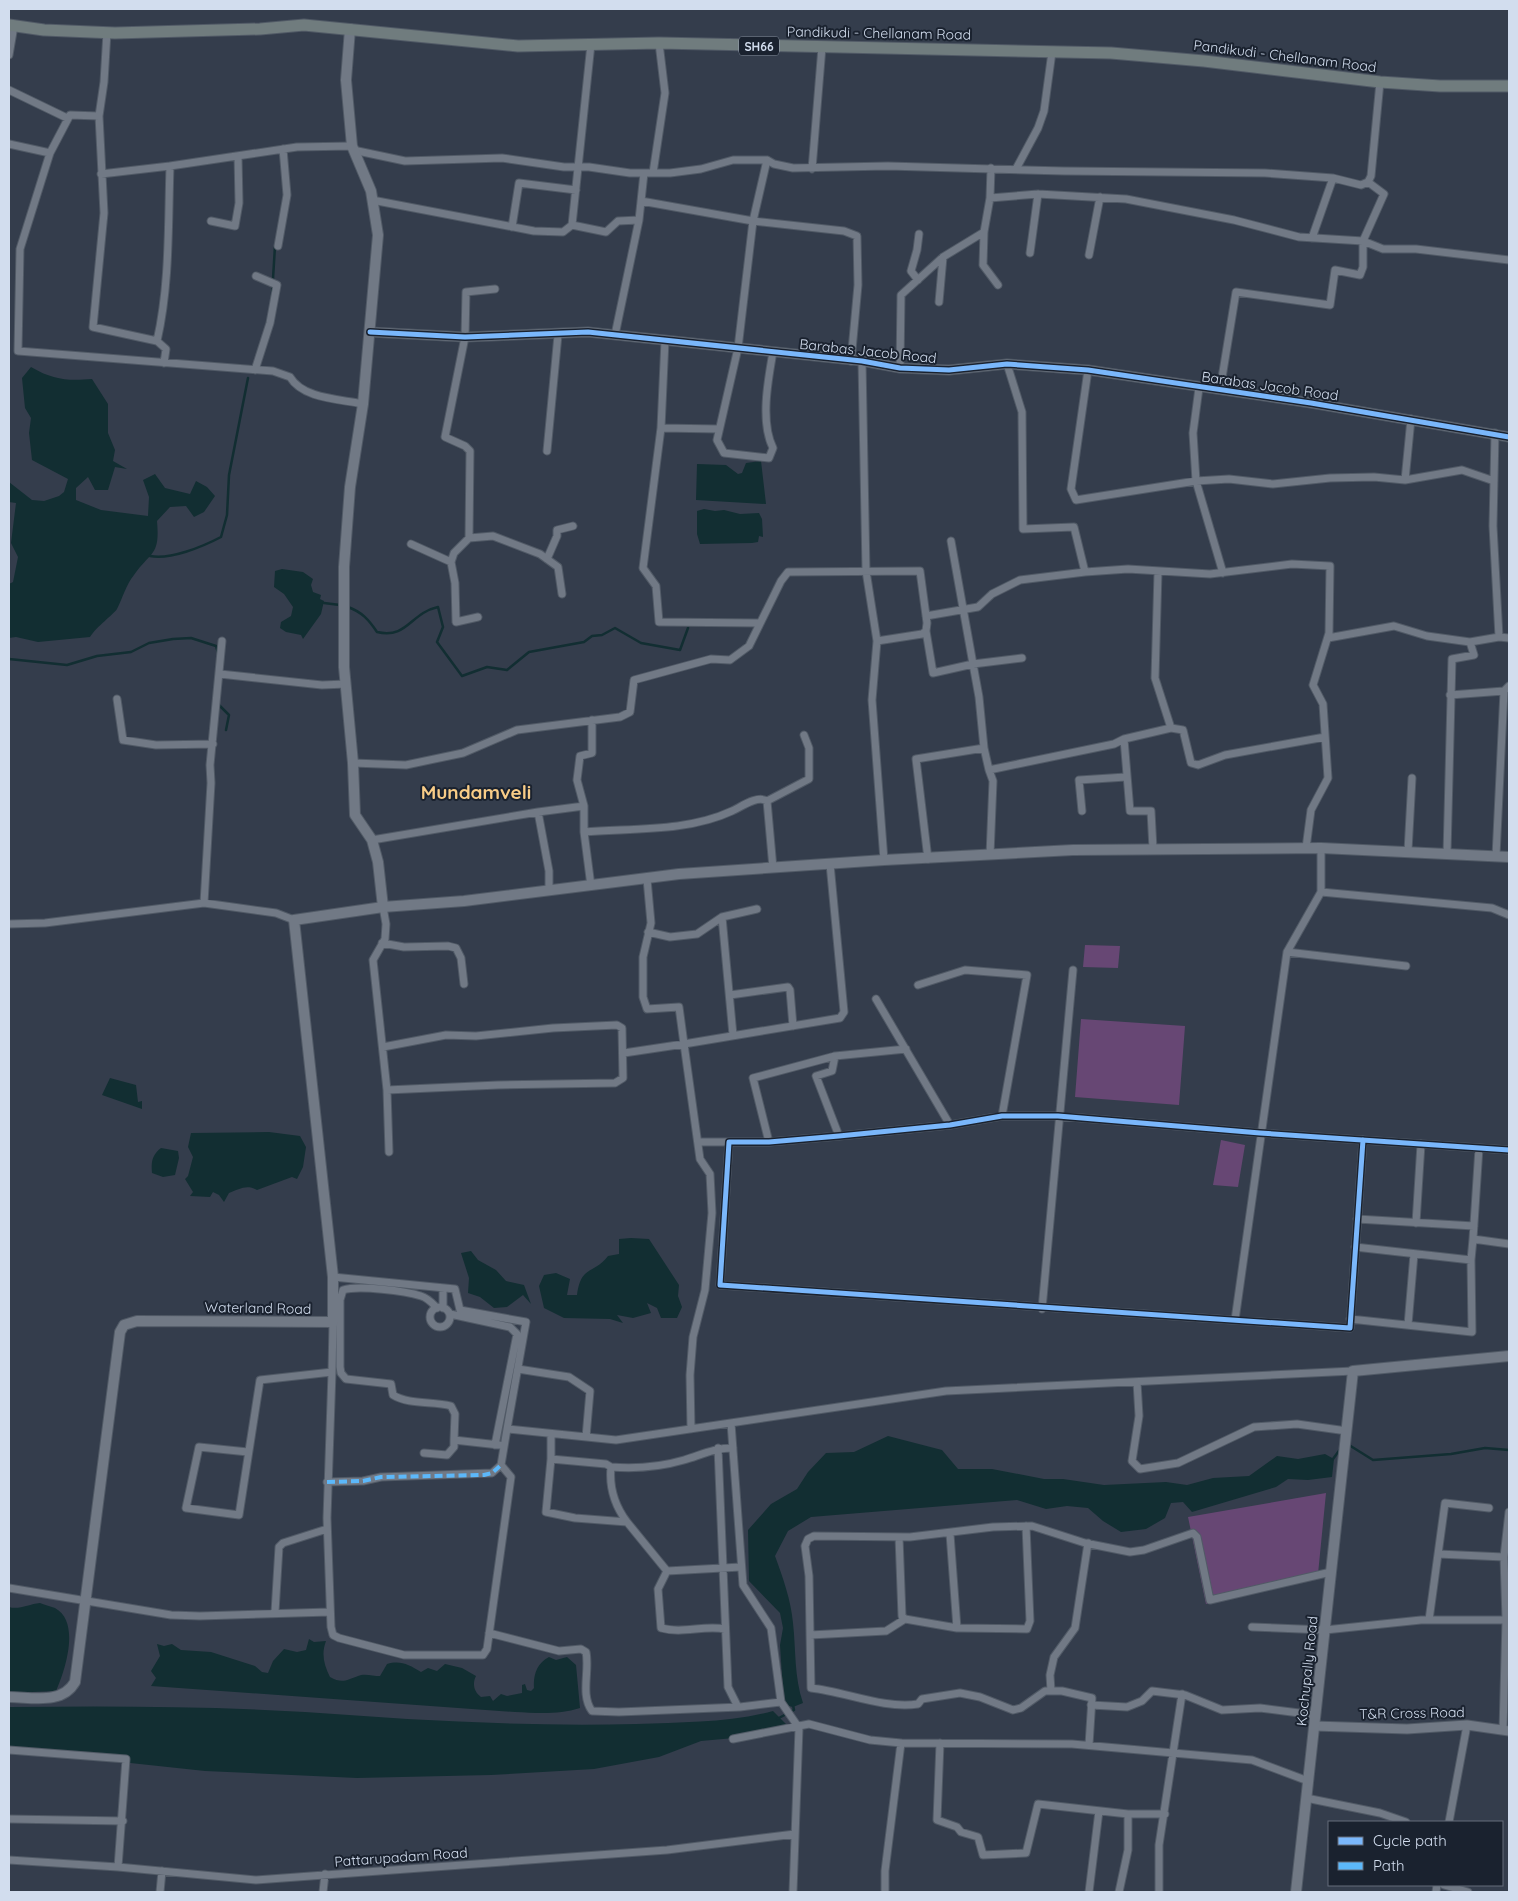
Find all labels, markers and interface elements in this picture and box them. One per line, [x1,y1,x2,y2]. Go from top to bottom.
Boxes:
street label: Pandikudi - Chellanam Road [787,22,971,44]
road number: SH66 [739,36,779,56]
street label: Pandikudi - Chellanam Road [1193,36,1377,76]
street label: Barabas Jacob Road [798,335,938,367]
street label: Barabas Jacob Road [1200,367,1340,405]
district label: Mundamveli [421,780,531,804]
street label: Waterland Road [204,1298,312,1318]
street label: Kochupally Road [1292,1615,1322,1727]
street label: T&R Cross Road [1359,1703,1465,1723]
legend [1328,1821,1503,1886]
text: Cycle path [1373,1831,1447,1850]
street label: Pattarupadam Road [334,1843,468,1871]
text: Path [1373,1856,1405,1875]

